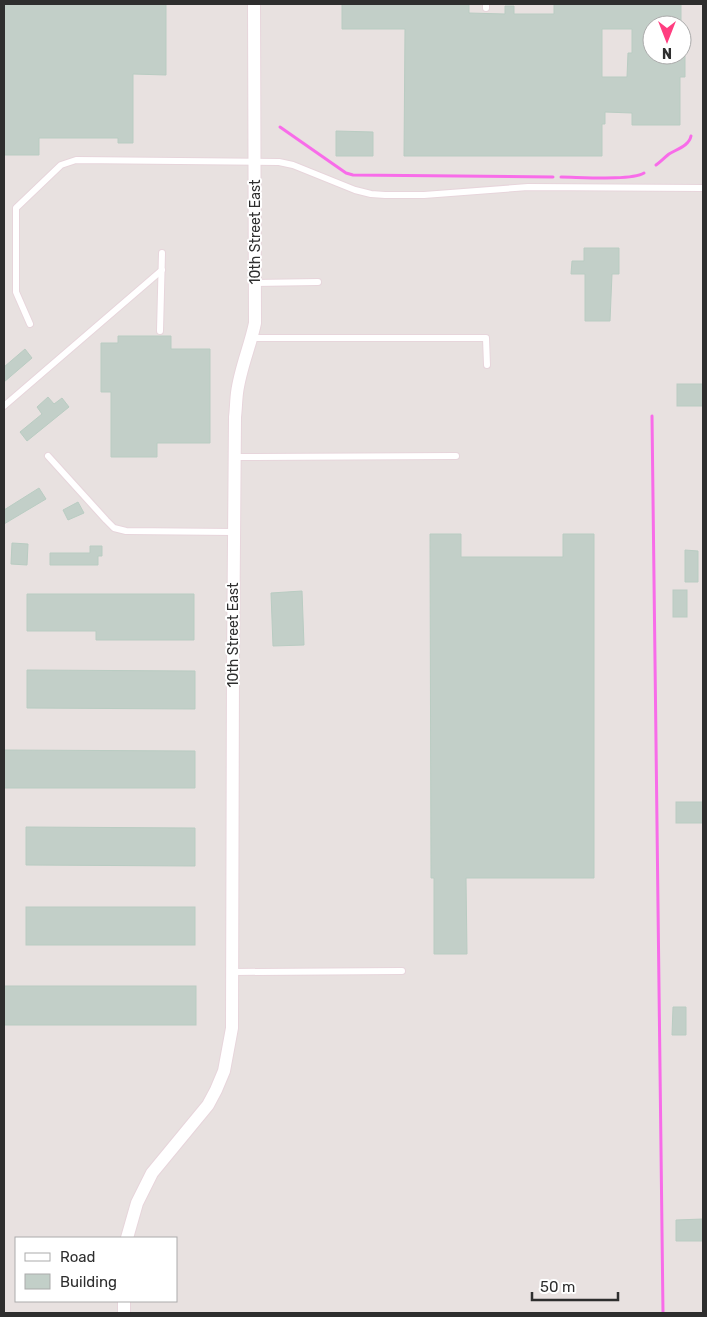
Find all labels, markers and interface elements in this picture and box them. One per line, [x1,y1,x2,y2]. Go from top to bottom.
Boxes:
north arrow [642,15,692,65]
text: N [662,44,672,61]
street label: 10th Street East [247,179,264,285]
street label: 10th Street East [225,582,242,688]
legend [15,1237,178,1302]
text: Road [60,1248,96,1266]
scale bar [532,1270,618,1302]
text: Building [60,1273,117,1291]
text: 50 m [540,1278,575,1296]

